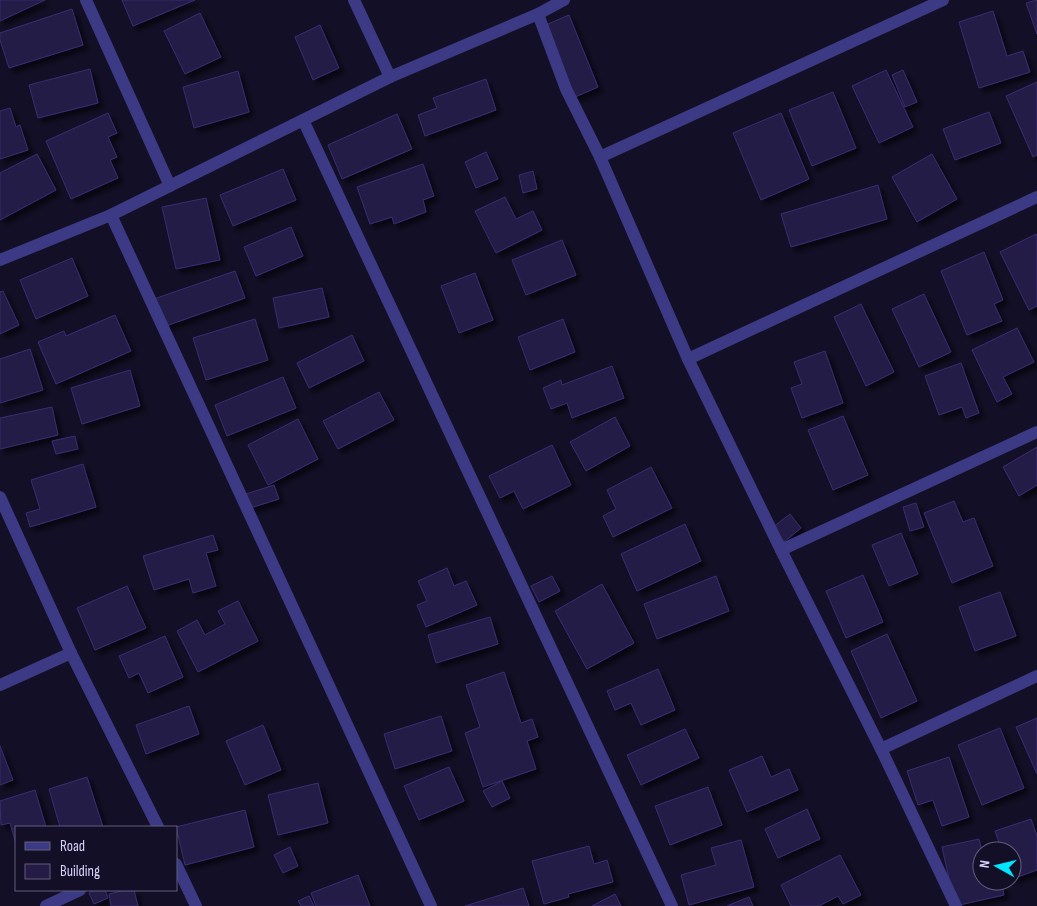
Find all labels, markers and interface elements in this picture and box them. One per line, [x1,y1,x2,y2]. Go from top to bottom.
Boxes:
legend [15,826,178,891]
text: Road [60,837,85,856]
north arrow [972,841,1022,891]
text: N [976,859,994,869]
text: Building [60,862,100,881]

